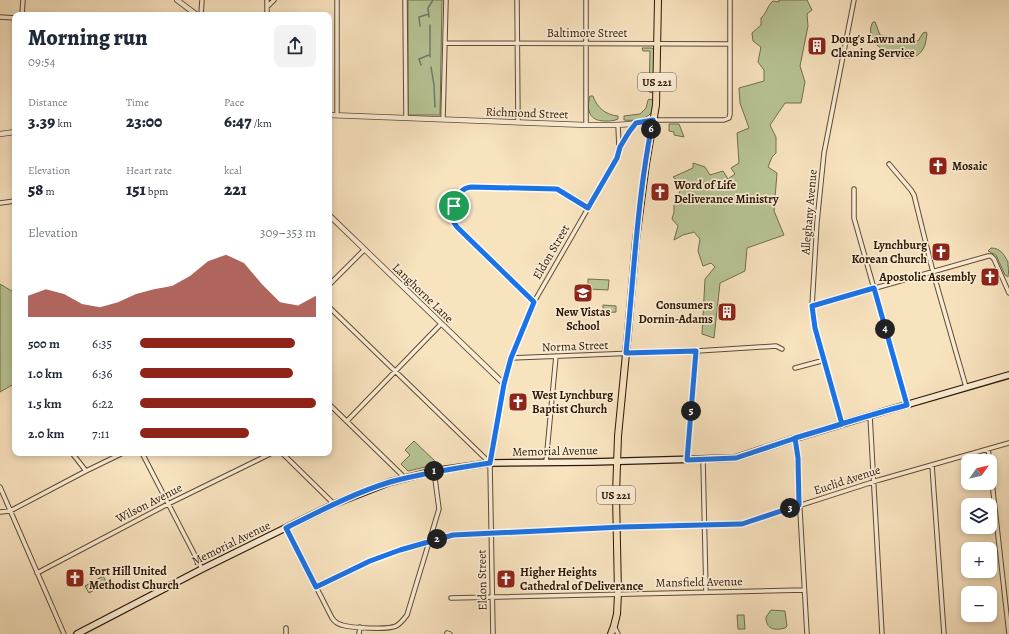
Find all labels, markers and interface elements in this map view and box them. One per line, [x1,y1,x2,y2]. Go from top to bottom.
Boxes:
text: Morning run [28,23,148,53]
button: share [274,25,316,67]
street label: Baltimore Street [547,25,627,41]
place label: Doug's Lawn and Cleaning Service [831,31,916,61]
building icon: Doug's Lawn and Cleaning Service [806,35,828,57]
text: 09:54 [28,53,55,70]
road number: US 221 [638,73,676,91]
text: Distance [28,95,67,110]
text: Time [126,95,149,110]
text: Pace [224,95,244,110]
street label: Richmond Street [485,104,569,122]
text: 3.39 [28,110,55,133]
text: 23:00 [126,110,162,133]
text: 6:47 [224,110,252,133]
text: km [55,116,72,131]
text: /km [252,116,272,131]
pin: 6 [641,119,661,139]
text: 6 [648,121,654,136]
church icon: Mosaic [927,155,949,177]
place label: Mosaic [952,158,987,174]
text: Elevation [28,163,70,178]
text: Heart rate [126,163,172,178]
text: kcal [224,163,242,178]
street label: Alleghany Avenue [797,169,821,256]
place label: Word of Life Deliverance Ministry [673,177,779,207]
text: 58 [28,178,43,201]
text: 151 [126,178,146,201]
text: 221 [224,178,247,201]
church icon: Word of Life Deliverance Ministry [649,181,671,203]
text: m [43,184,55,199]
text: bpm [146,184,168,199]
pin [437,189,471,223]
icon: arrive [443,195,465,217]
street label: Eldon Street [529,222,573,282]
text: Elevation [28,224,78,241]
text: 309–353 m [260,224,316,241]
place label: Lynchburg Korean Church [851,237,928,267]
church icon: Lynchburg Korean Church [930,241,952,263]
street label: Langhorne Lane [389,260,457,326]
church icon: Apostolic Assembly [979,266,1001,288]
place label: Apostolic Assembly [878,269,976,285]
school or university icon: New Vistas School [572,282,594,304]
place label: Consumers Dornin-Adams [638,297,713,327]
building icon: Consumers Dornin-Adams [716,301,738,323]
place label: New Vistas School [556,304,611,334]
pin: 4 [875,319,895,339]
text: 4 [882,321,888,336]
text: 500 m [28,335,60,352]
text: 6:35 [92,335,112,352]
street label: Norma Street [542,337,609,355]
text: 1.0 km [28,365,63,382]
text: 6:36 [92,365,113,382]
place label: West Lynchburg Baptist Church [531,387,614,417]
church icon: West Lynchburg Baptist Church [507,391,529,413]
text: 1.5 km [28,395,62,412]
text: 6:22 [92,395,113,412]
pin: 5 [681,401,701,421]
text: 5 [689,403,693,418]
text: 2.0 km [28,425,64,442]
text: 7:11 [92,425,109,442]
street label: Memorial Avenue [512,442,598,460]
north arrow [961,454,997,490]
map controls [961,454,997,622]
pin: 1 [424,461,444,481]
street label: Euclid Avenue [812,462,882,498]
text: 1 [432,463,436,478]
street label: Wilson Avenue [112,479,185,527]
road number: US 221 [597,486,635,504]
pin: 3 [780,498,800,518]
button: layers [961,498,997,534]
text: 3 [788,500,792,515]
street label: Memorial Avenue [189,517,273,569]
pin: 2 [427,529,447,549]
text: 2 [434,531,440,546]
button: + [961,542,997,578]
street label: Eldon Street [473,549,491,611]
place label: Fort Hill United Methodist Church [89,563,180,593]
place label: Higher Heights Cathedral of Deliverance [520,564,644,594]
church icon: Fort Hill United Methodist Church [64,567,86,589]
church icon: Higher Heights Cathedral of Deliverance [495,568,517,590]
street label: Mansfield Avenue [655,573,743,591]
button: − [961,586,997,622]

